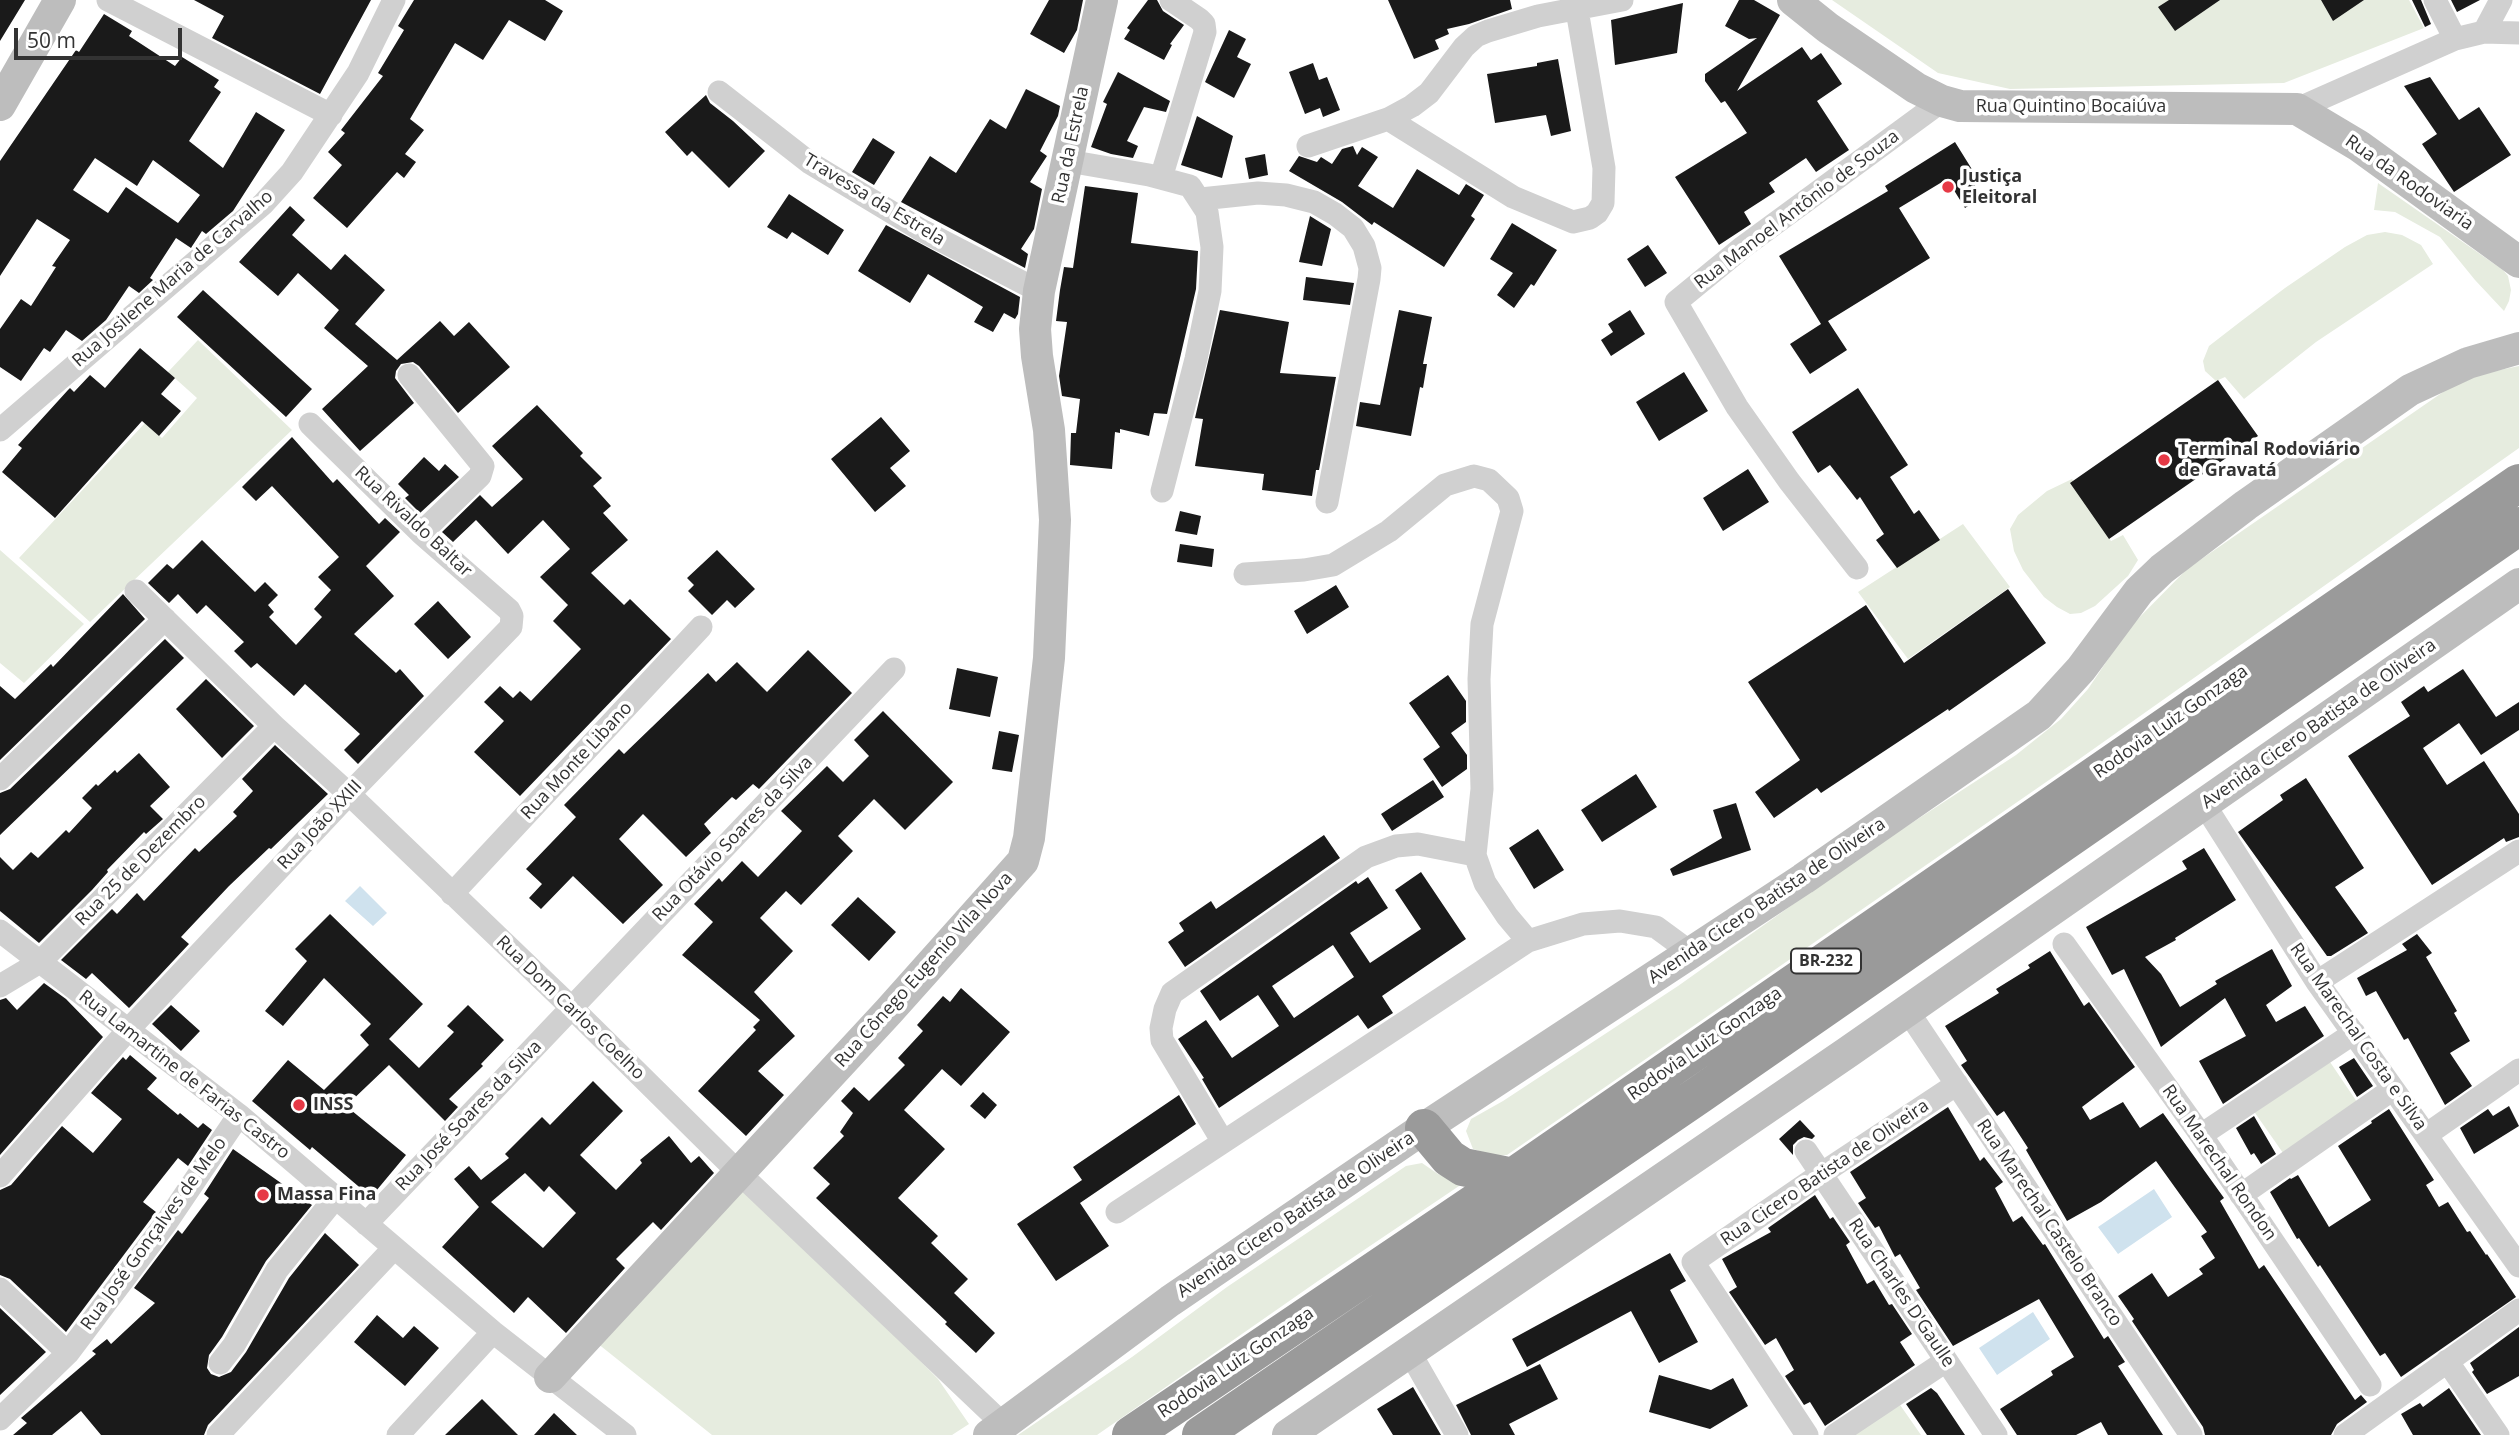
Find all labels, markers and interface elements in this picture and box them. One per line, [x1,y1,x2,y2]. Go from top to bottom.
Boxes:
scale bar [18,14,186,58]
text: 50 m [27,26,76,54]
street label: Rua da Estrela [1048,84,1094,206]
street label: Rua Quintino Bocaiúva [1976,96,2166,118]
street label: Rua Manoel Antônio de Souza [1690,126,1904,294]
street label: Rua da Rodoviaria [2341,131,2477,235]
street label: Travessa da Estrela [799,149,949,251]
place label: Justiça Eleitoral [1962,166,2037,208]
marker: Justiça Eleitoral [1940,179,1956,195]
street label: Rua Josilene Maria de Carvalho [68,186,278,372]
place label: Terminal Rodoviário de Gravatá [2178,439,2360,482]
marker: Terminal Rodoviário de Gravatá [2156,452,2172,468]
street label: Rua Rivaldo Baltar [350,462,476,582]
street label: Avenida Cicero Batista de Oliveira [2198,634,2440,814]
street label: Rodovia Luiz Gonzaga [2090,661,2252,783]
street label: Rua Monte Libano [517,698,637,824]
street label: Rua Otávio Soares da Silva [648,752,818,926]
street label: Rua João XXIII [273,776,367,874]
street label: Rua 25 de Dezembro [71,791,211,931]
street label: Avenida Cicero Batista de Oliveira [1644,813,1890,989]
street label: Rua Cônego Eugenio Vila Nova [831,868,1017,1072]
street label: Rua Dom Carlos Coelho [491,931,649,1085]
street label: Rua Marechal Costa e Silva [2285,939,2431,1135]
road number: BR-232 [1791,948,1861,973]
street label: Rodovia Luiz Gonzaga [1624,983,1786,1105]
street label: Rua Lamartine de Farias Castro [74,986,294,1164]
street label: Rua José Soares da Silva [391,1036,547,1196]
street label: Rua Marechal Rondon [2157,1081,2281,1245]
place label: INSS [313,1094,353,1116]
street label: Rua Cicero Batista de Oliveira [1717,1095,1933,1251]
marker: INSS [291,1097,307,1113]
street label: Rua Marechal Castelo Branco [1971,1115,2127,1331]
street label: Avenida Cicero Batista de Oliveira [1173,1127,1419,1303]
street label: Rua José Gonçalves de Melo [77,1133,231,1335]
place label: Massa Fina [277,1184,376,1206]
marker: Massa Fina [255,1187,271,1203]
street label: Rua Charles D'Gaulle [1843,1215,1959,1371]
street label: Rodovia Luiz Gonzaga [1154,1303,1318,1423]

